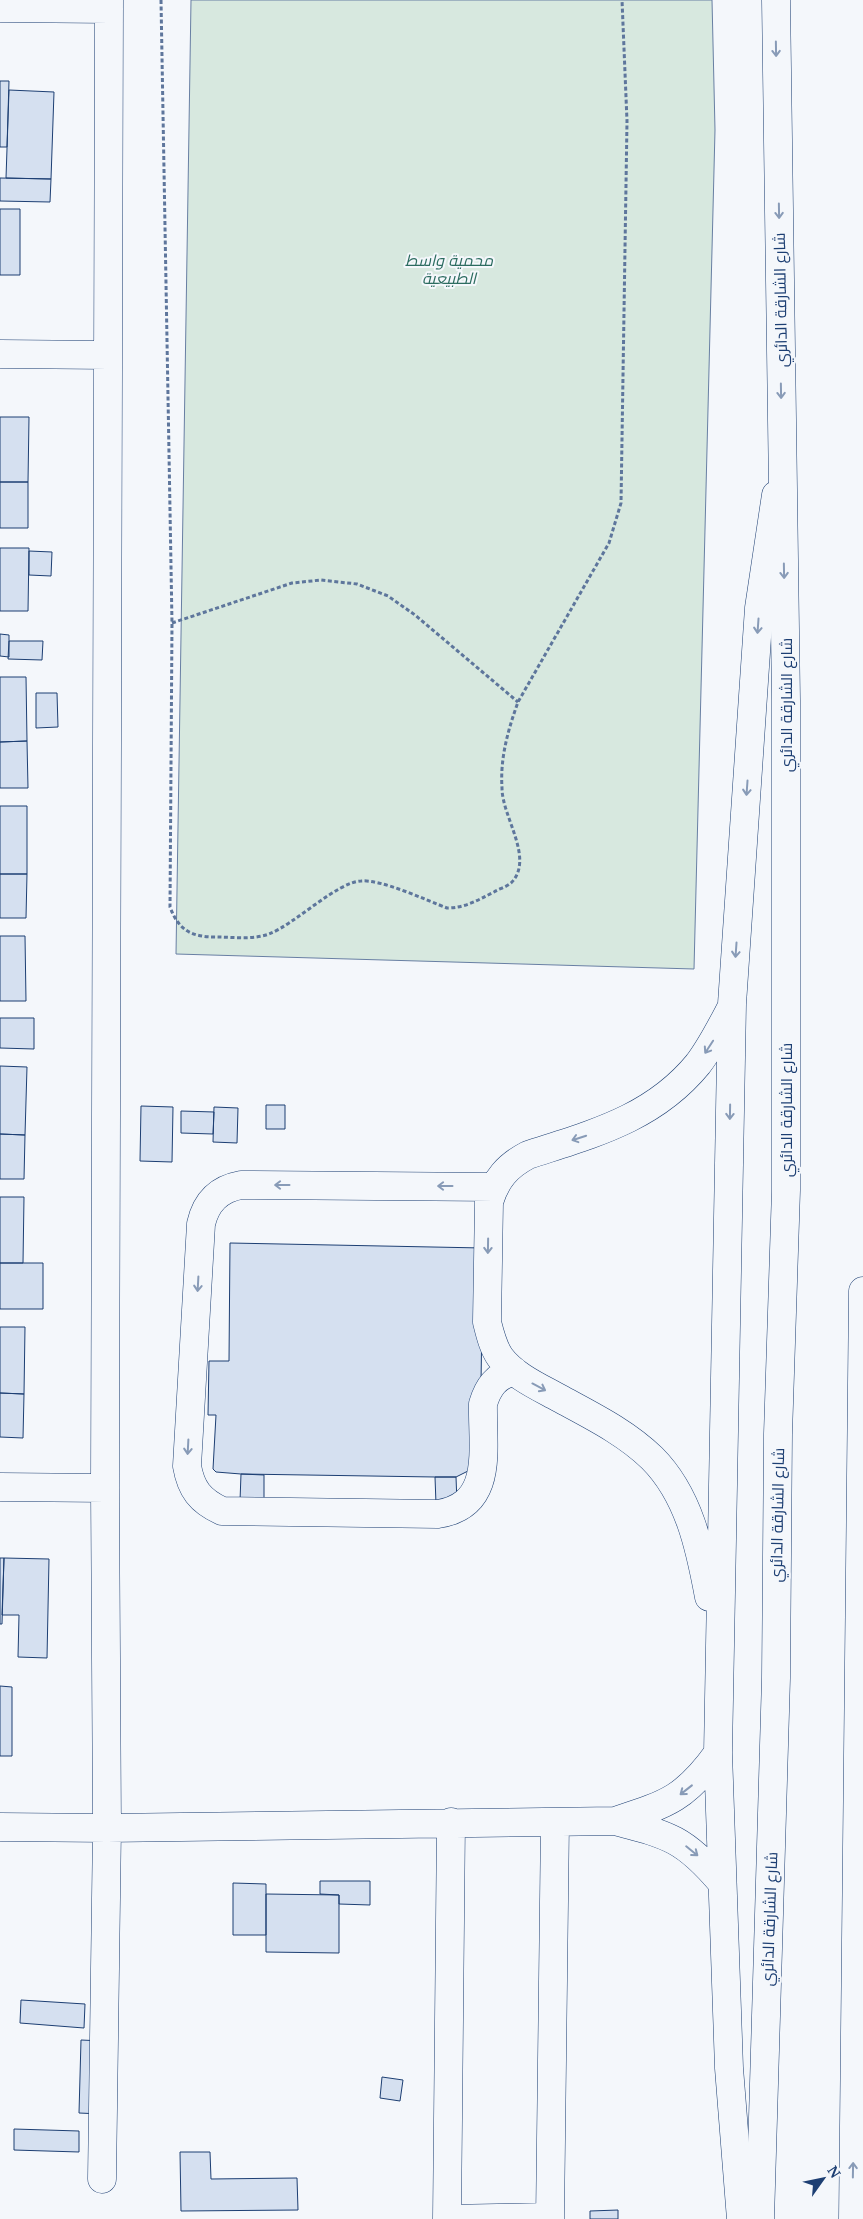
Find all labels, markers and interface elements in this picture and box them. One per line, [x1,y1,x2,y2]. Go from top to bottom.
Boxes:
one-way arrow [771,40,781,56]
one-way arrow [774,203,783,219]
street label: شارع الشارقة الدائري [768,232,795,368]
park label: محمية واسط الطبيعية [405,249,494,289]
one-way arrow [776,382,786,399]
one-way arrow [779,562,789,579]
one-way arrow [753,618,763,634]
street label: شارع الشارقة الدائري [775,638,800,772]
one-way arrow [742,780,752,796]
one-way arrow [731,942,741,958]
one-way arrow [704,1039,714,1053]
street label: شارع الشارقة الدائري [775,1043,800,1177]
one-way arrow [725,1104,735,1120]
one-way arrow [572,1133,588,1143]
one-way arrow [275,1180,291,1190]
one-way arrow [437,1181,454,1191]
one-way arrow [483,1238,493,1254]
one-way arrow [193,1276,202,1292]
one-way arrow [531,1382,545,1392]
one-way arrow [184,1438,193,1454]
street label: شارع الشارقة الدائري [765,1447,792,1583]
one-way arrow [680,1784,693,1795]
one-way arrow [685,1846,698,1857]
street label: شارع الشارقة الدائري [756,1851,785,1987]
north arrow [798,2154,848,2204]
text: N [823,2162,845,2181]
one-way arrow [848,2163,858,2179]

